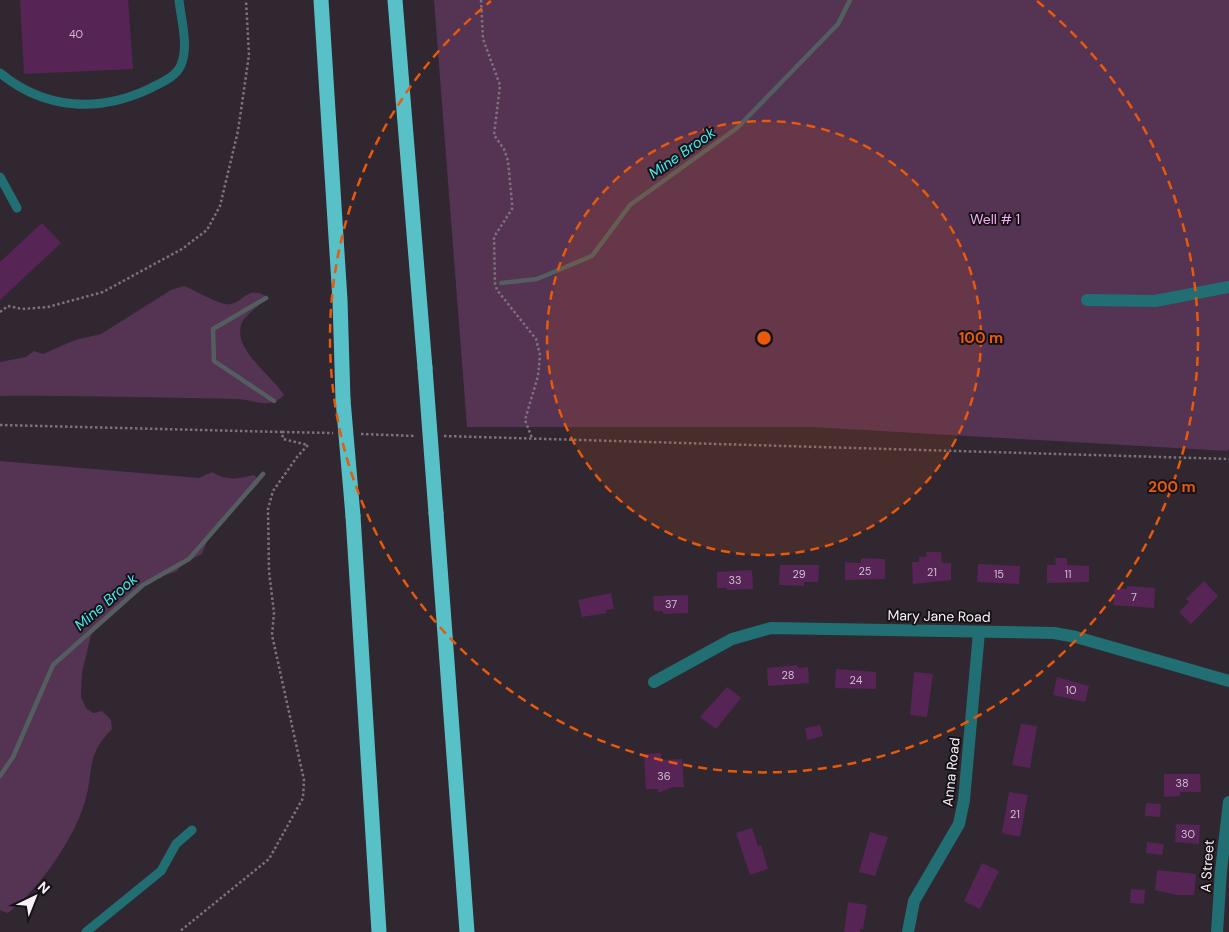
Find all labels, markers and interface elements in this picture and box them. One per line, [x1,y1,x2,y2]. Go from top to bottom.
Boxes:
house number: 40 [69,27,83,41]
water label: Mine Brook [645,122,720,183]
park label: Well # 1 [970,210,1020,228]
text: 100 m [959,328,1003,348]
centre of rings [755,329,773,347]
text: 200 m [1148,477,1196,497]
house number: 25 [858,564,872,578]
house number: 21 [927,565,937,579]
house number: 29 [792,567,806,581]
house number: 15 [994,567,1004,581]
house number: 11 [1065,567,1071,581]
water label: Mine Brook [70,569,142,635]
house number: 33 [728,573,742,587]
house number: 7 [1131,590,1137,604]
house number: 37 [665,597,677,611]
street label: Mary Jane Road [887,606,991,626]
house number: 28 [782,668,794,682]
house number: 24 [850,673,863,687]
house number: 10 [1066,683,1076,697]
street label: Anna Road [938,737,964,807]
house number: 36 [657,769,671,783]
house number: 38 [1175,776,1189,790]
house number: 21 [1010,807,1020,821]
house number: 30 [1181,827,1195,841]
street label: A Street [1196,839,1218,893]
north arrow [10,872,60,922]
text: N [34,877,54,898]

